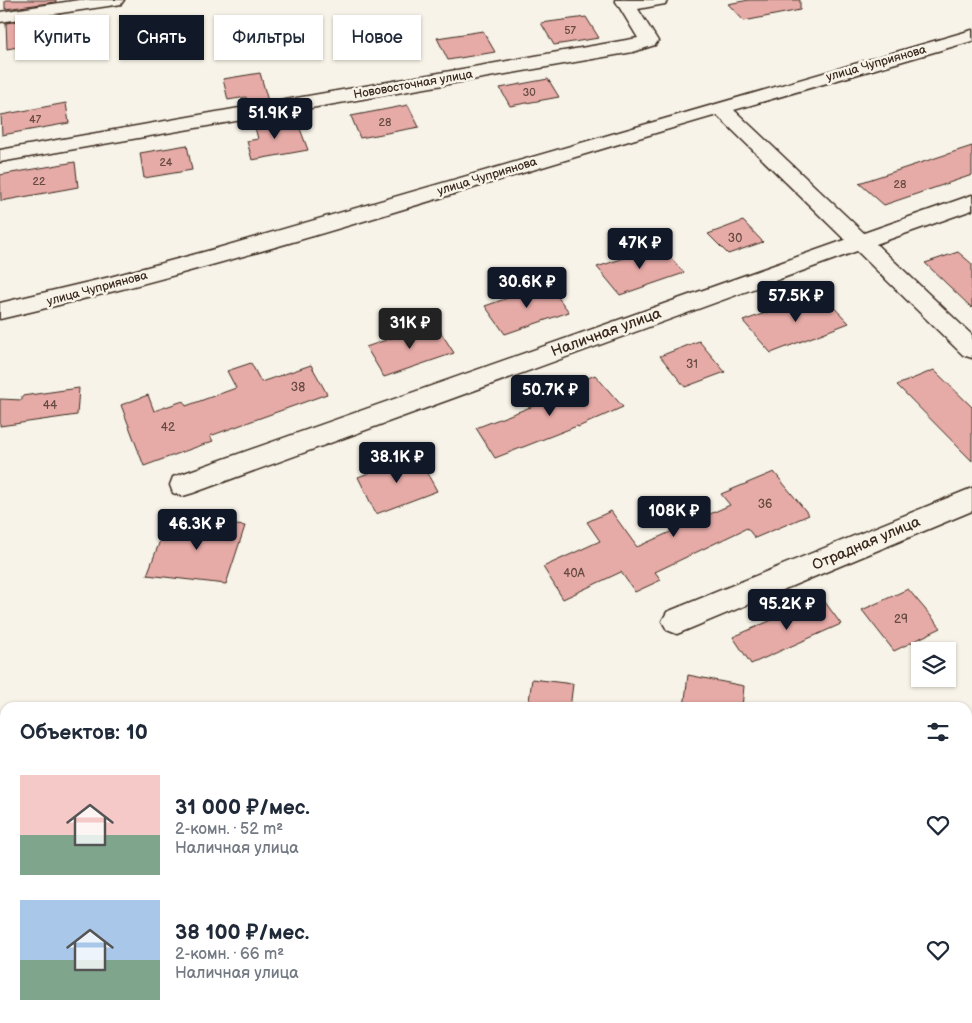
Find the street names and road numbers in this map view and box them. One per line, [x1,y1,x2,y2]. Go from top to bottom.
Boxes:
street label: улица Чуприянова [824,42,928,85]
street label: Нововосточная улица [352,67,474,102]
street label: улица Чуприянова [435,154,539,199]
street label: улица Чуприянова [45,268,149,309]
street label: Наличная улица [548,304,664,361]
street label: Отрадная улица [809,512,923,575]

